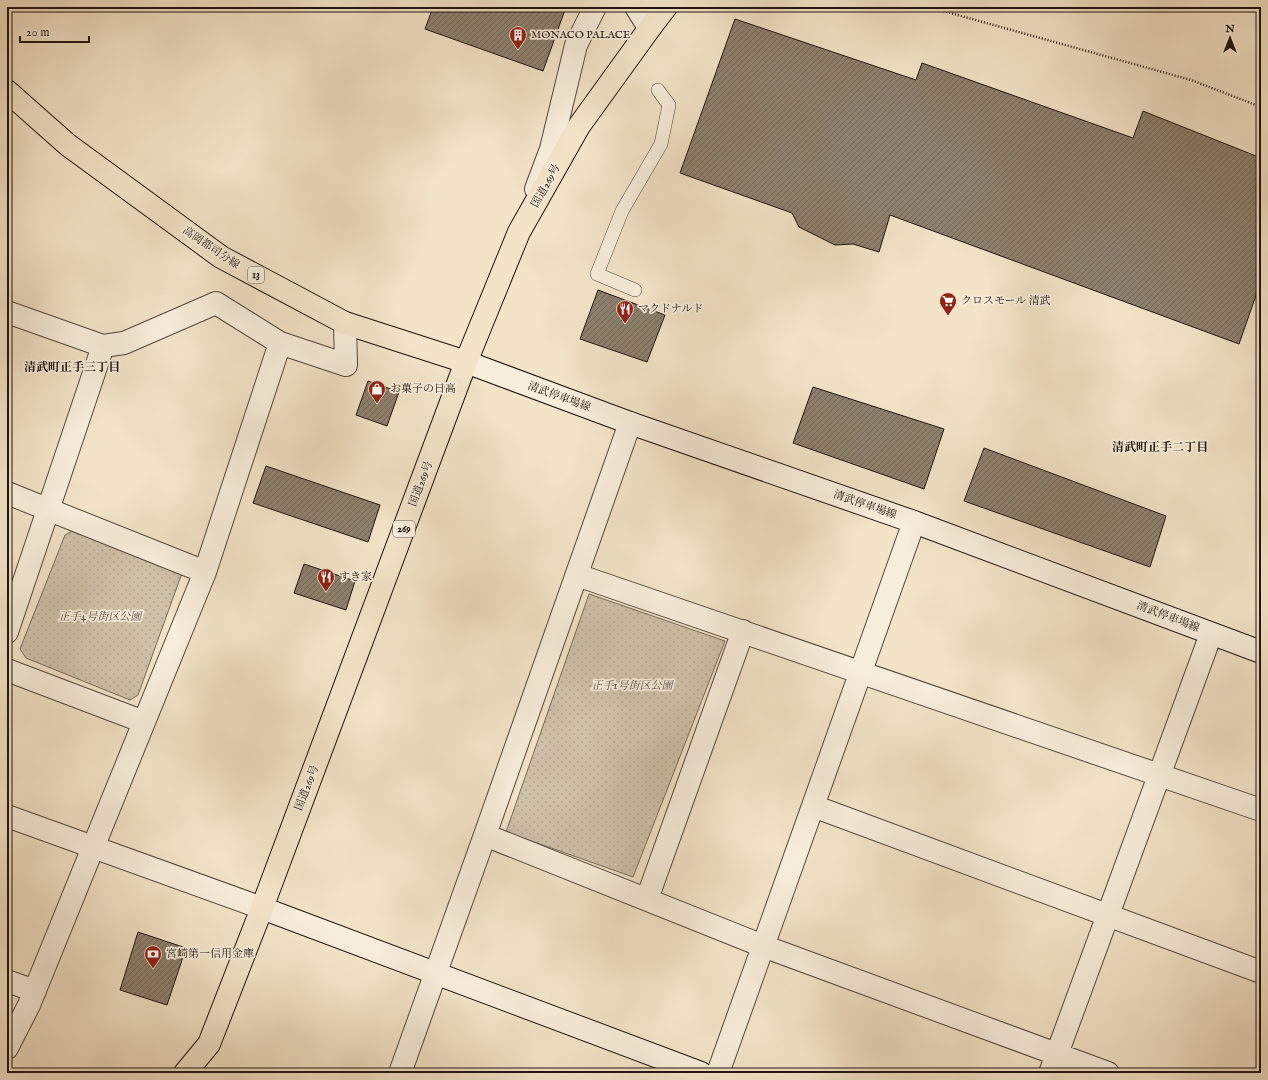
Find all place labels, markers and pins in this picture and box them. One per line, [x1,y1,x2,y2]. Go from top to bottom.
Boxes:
building icon: MONACO PALACE [508,25,528,50]
place label: MONACO PALACE [531,28,631,42]
supermarket icon: クロスモール 清武 [938,291,958,316]
place label: クロスモール 清武 [961,294,1051,308]
restaurant icon: マクドナルド [615,299,635,324]
place label: マクドナルド [638,302,703,316]
shop icon: お菓子の日高 [367,379,387,404]
place label: お菓子の日高 [390,382,456,396]
restaurant icon: すき家 [316,567,336,592]
place label: すき家 [339,570,372,584]
bank icon: 宮崎第一信用金庫 [143,944,163,969]
place label: 宮崎第一信用金庫 [166,947,254,961]

